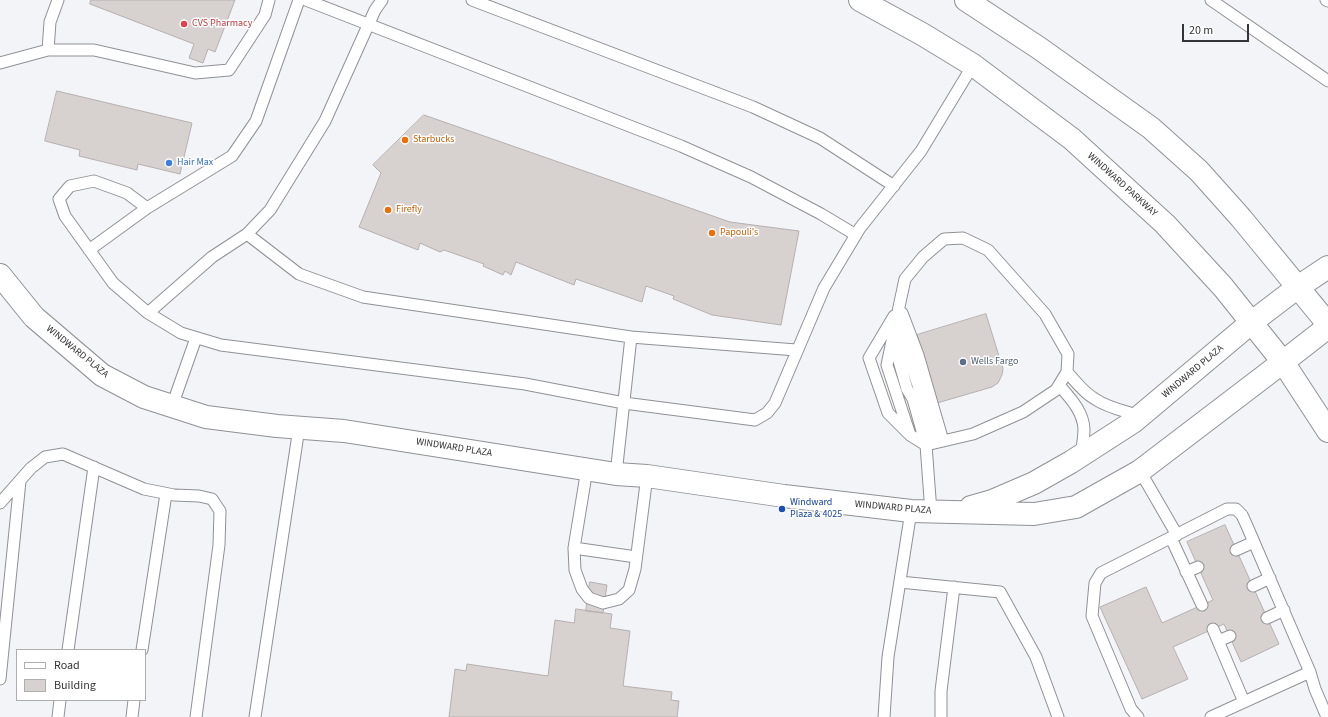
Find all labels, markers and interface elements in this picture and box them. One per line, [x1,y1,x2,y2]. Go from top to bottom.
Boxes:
scale bar [1184,16,1251,42]
place label: CVS Pharmacy [192,18,252,30]
marker: CVS Pharmacy [179,19,189,29]
text: 20 m [1189,22,1213,39]
place label: Starbucks [413,134,454,146]
marker: Starbucks [400,135,410,145]
street label: WINDWARD PARKWAY [1085,150,1159,220]
place label: Hair Max [177,157,213,169]
marker: Hair Max [164,158,174,168]
place label: Firefly [396,204,422,216]
marker: Firefly [383,205,393,215]
place label: Papouli's [720,227,758,239]
marker: Papouli's [707,228,717,238]
street label: WINDWARD PLAZA [43,323,111,381]
street label: WINDWARD PLAZA [1160,343,1226,401]
place label: Wells Fargo [971,356,1018,368]
marker: Wells Fargo [958,357,968,367]
street label: WINDWARD PLAZA [415,436,493,460]
place label: Windward Plaza & 4025 [790,497,842,520]
street label: WINDWARD PLAZA [854,499,932,517]
marker: Windward Plaza & 4025 [777,504,787,514]
legend [16,649,146,701]
text: Road [54,657,80,674]
text: Building [54,677,96,694]

